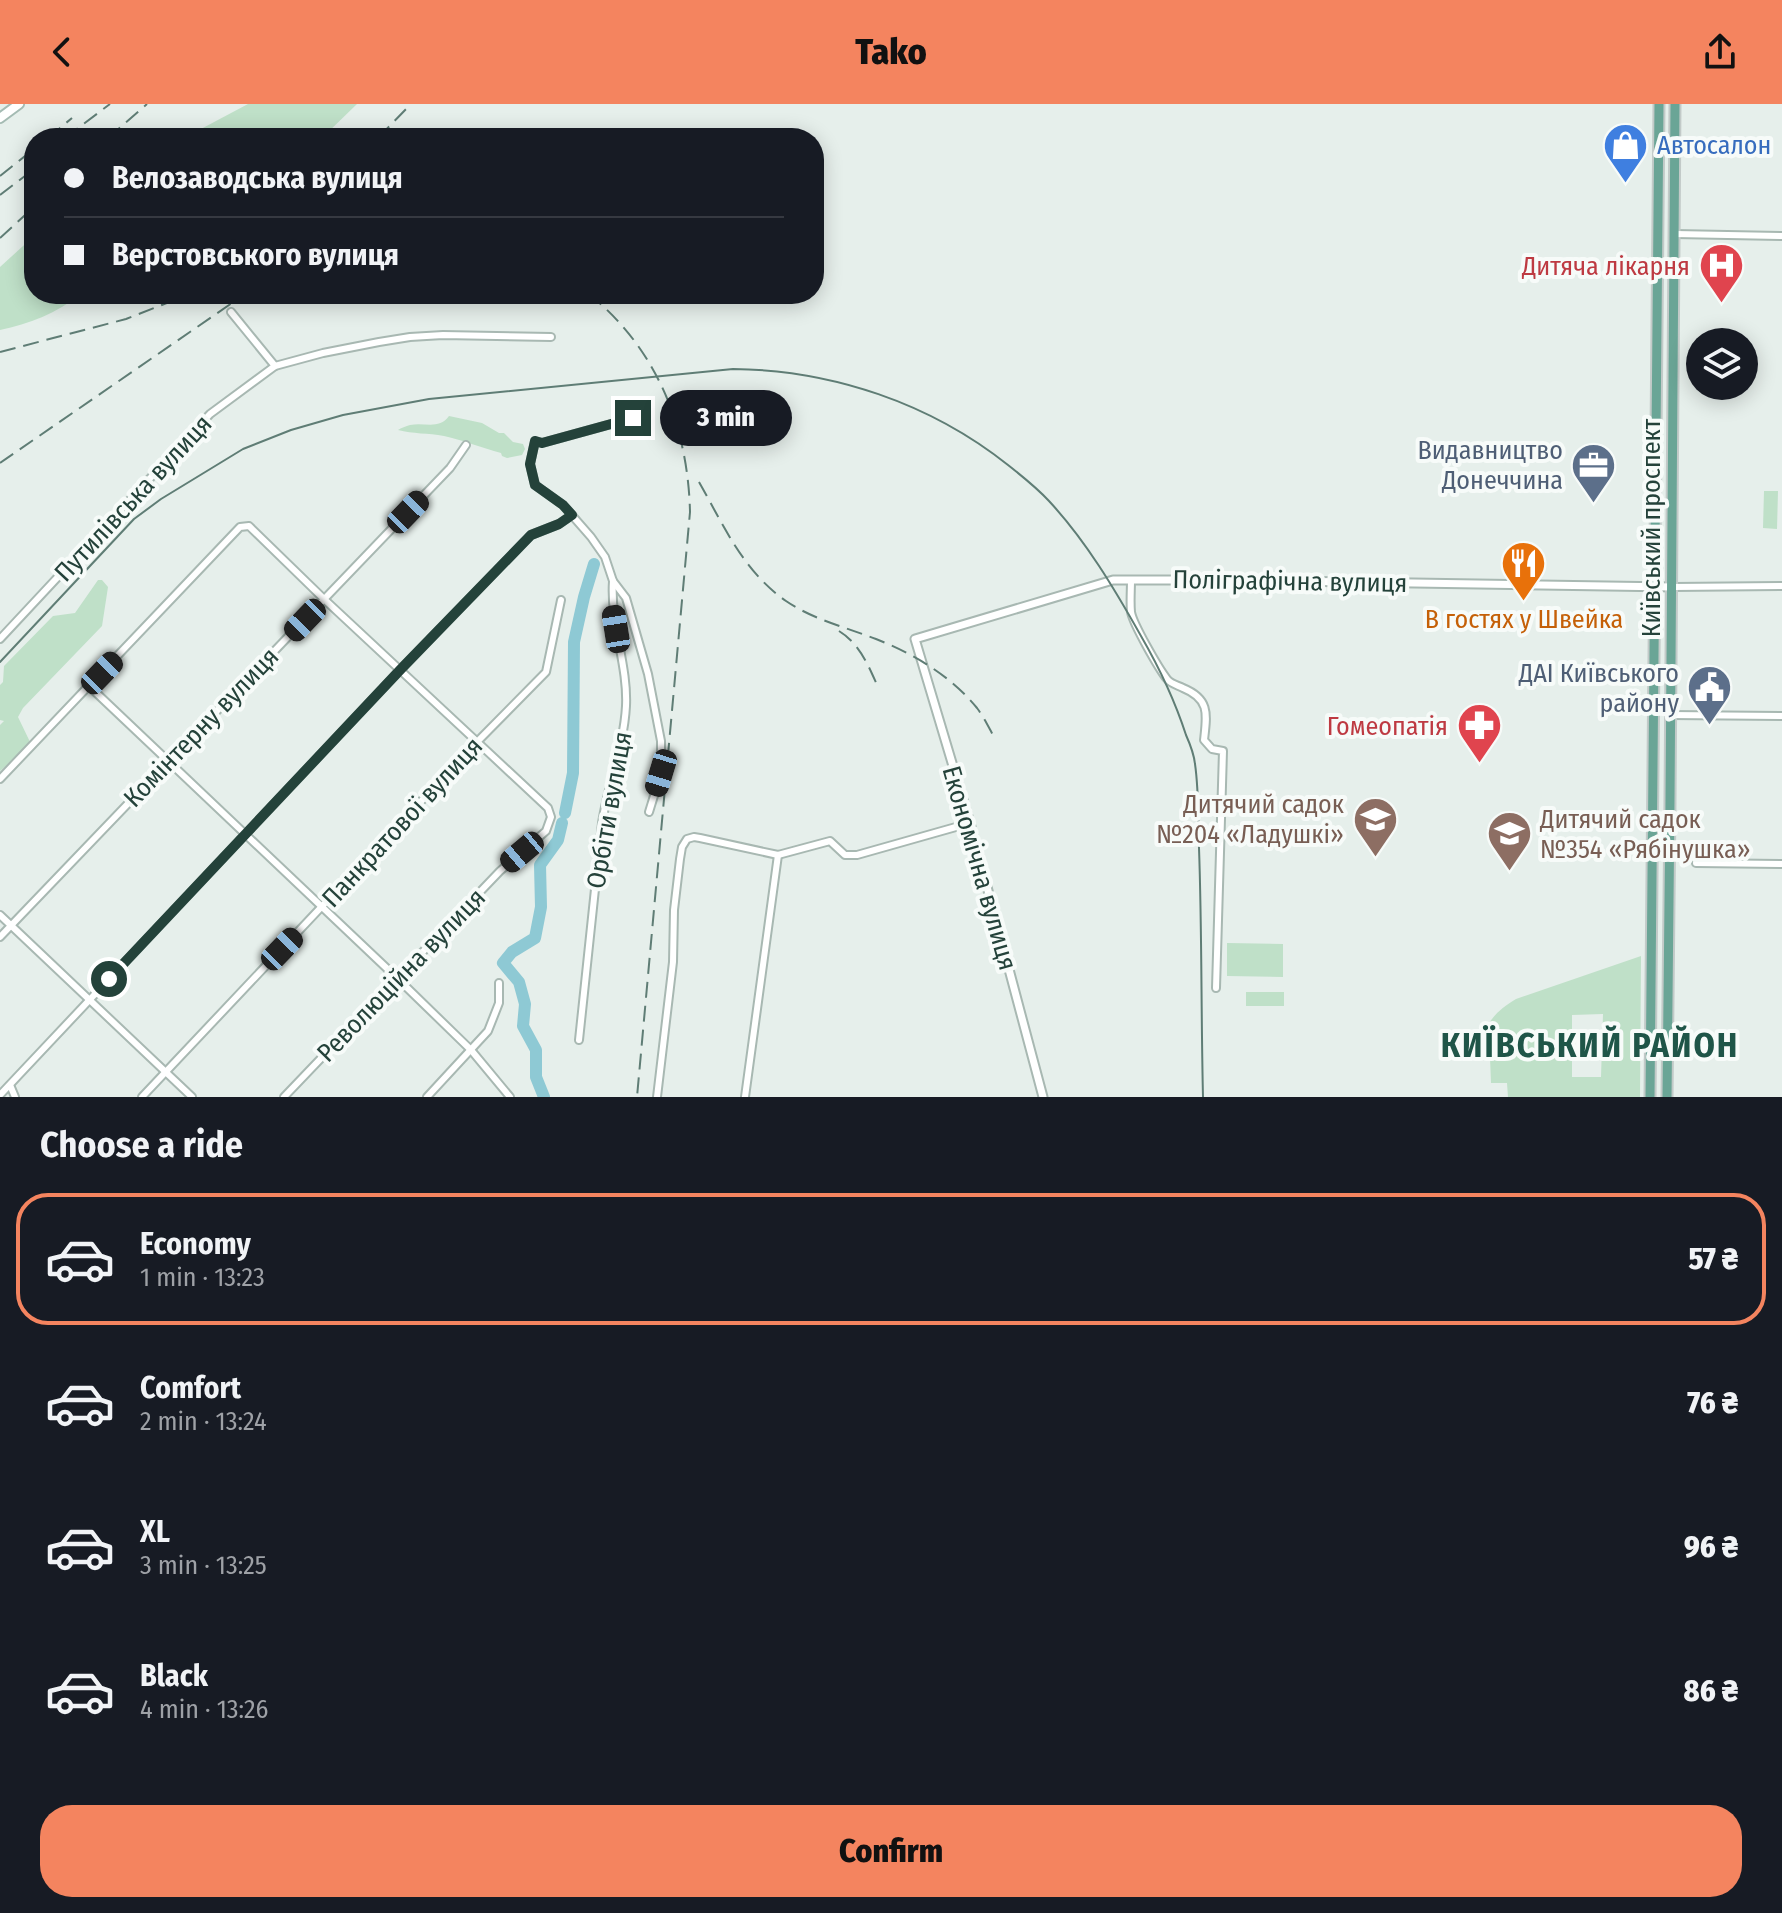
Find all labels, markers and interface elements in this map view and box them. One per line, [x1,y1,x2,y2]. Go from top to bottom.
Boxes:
icon: back [40,30,84,74]
text: Tako [855,30,927,74]
icon: share [1698,30,1742,74]
shop icon: Автосалон [1602,121,1650,184]
place label: Автосалон [1657,130,1771,161]
text: Велозаводська вулиця [112,160,403,196]
text: Верстовського вулиця [112,237,399,273]
hospital icon: Дитяча лікарня [1697,242,1745,305]
place label: Дитяча лікарня [1521,251,1690,282]
map controls [1686,328,1758,400]
button: layers [1686,328,1758,400]
callout: 3 min [661,390,793,446]
route end [615,400,651,436]
text: 3 min [697,402,755,433]
street label: Путилівська вулиця [48,409,219,588]
street label: Київський проспект [1636,418,1667,637]
place label: Видавництво Донеччина [1417,435,1563,496]
office icon: Видавництво Донеччина [1570,441,1618,504]
car [383,486,433,538]
restaurant icon: В гостях у Швейка [1500,540,1548,603]
street label: Поліграфічна вулиця [1172,564,1408,599]
car [280,594,330,646]
car [600,603,632,655]
place label: В гостях у Швейка [1425,604,1623,635]
street label: Комінтерну вулиця [117,641,285,813]
car [77,647,127,699]
place label: ДАІ Київського району [1518,658,1679,719]
public building icon: ДАІ Київського району [1686,664,1734,727]
pharmacy icon: Гомеопатія [1455,702,1503,765]
place label: Гомеопатія [1327,711,1448,742]
street label: Орбіти вулиця [580,729,639,891]
street label: Панкратової вулиця [316,731,489,914]
car [643,747,679,799]
street label: Економічна вулиця [936,762,1024,974]
place label: Дитячий садок №204 «Ладушкі» [1156,789,1344,850]
school or university icon: Дитячий садок №204 «Ладушкі» [1351,795,1399,858]
place label: Дитячий садок №354 «Рябінушка» [1539,804,1751,865]
school or university icon: Дитячий садок №354 «Рябінушка» [1485,810,1533,873]
car [496,827,548,877]
street label: Революційна вулиця [311,882,492,1068]
car [257,923,307,975]
route start [91,961,127,997]
district label: КИЇВСЬКИЙ РАЙОН [1441,1025,1739,1066]
text: Choose a ride [40,1123,243,1167]
icon: car [44,1223,116,1295]
text: Economy [140,1226,251,1262]
text: 57 ₴ [1688,1241,1738,1277]
text: 1 min · 13:23 [140,1262,265,1293]
icon: car [44,1367,116,1439]
text: Comfort [140,1370,241,1406]
text: 76 ₴ [1687,1385,1738,1421]
text: 2 min · 13:24 [140,1406,266,1437]
icon: car [44,1511,116,1583]
text: XL [140,1514,170,1550]
text: 96 ₴ [1684,1529,1738,1565]
text: 3 min · 13:25 [140,1550,267,1581]
icon: car [44,1655,116,1727]
text: Black [140,1658,208,1694]
text: 86 ₴ [1684,1673,1738,1709]
text: 4 min · 13:26 [140,1694,268,1725]
button: Confirm [40,1805,1742,1897]

